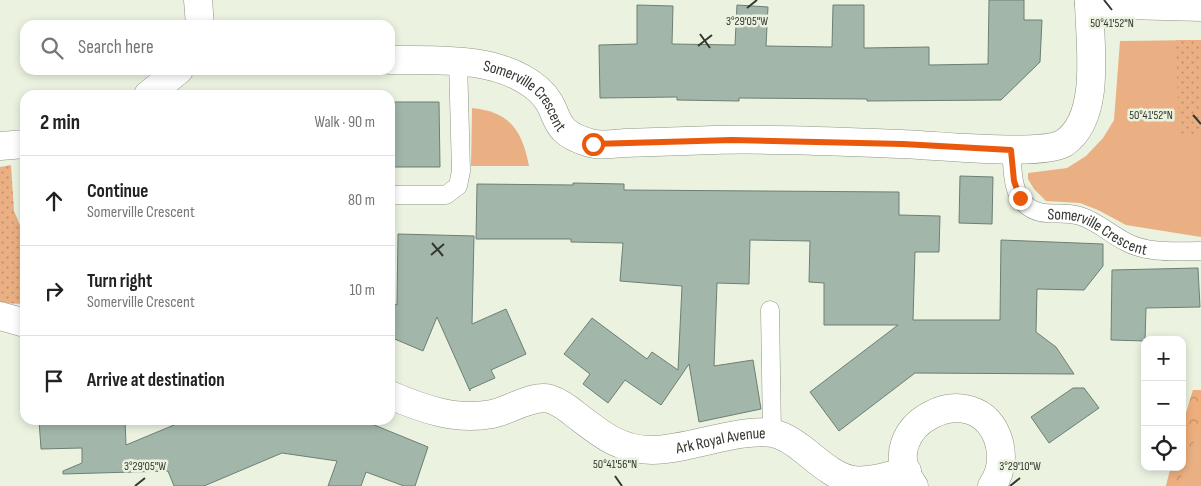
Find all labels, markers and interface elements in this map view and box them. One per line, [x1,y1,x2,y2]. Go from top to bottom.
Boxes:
text: 3°29'05"W [726,14,768,29]
text: 50°41'52"N [1090,16,1134,31]
search box [20,20,395,75]
icon: search [38,34,66,62]
text: Search here [78,36,154,59]
street label: Somerville Crescent [481,57,570,136]
text: 50°41'52"N [1129,108,1173,123]
text: 2 min [40,110,80,135]
text: Walk · 90 m [314,113,375,132]
route start [582,133,605,156]
text: Continue [87,180,148,203]
icon: ahead [40,187,68,215]
route end [1009,187,1032,210]
text: 80 m [348,191,375,210]
text: Somerville Crescent [87,203,195,222]
street label: Somerville Crescent [1047,205,1149,260]
text: Turn right [87,270,152,293]
icon: right [40,277,68,305]
text: 10 m [349,281,375,300]
text: Somerville Crescent [87,293,195,312]
map controls [1141,336,1186,471]
button: + [1141,336,1186,381]
icon: arrive [40,367,68,395]
text: Arrive at destination [87,369,225,392]
button: − [1141,381,1186,426]
street label: Ark Royal Avenue [674,424,766,459]
button: locate [1141,426,1186,471]
text: 50°41'56"N [593,457,637,472]
text: 3°29'05"W [124,459,166,474]
text: 3°29'10"W [999,459,1041,474]

